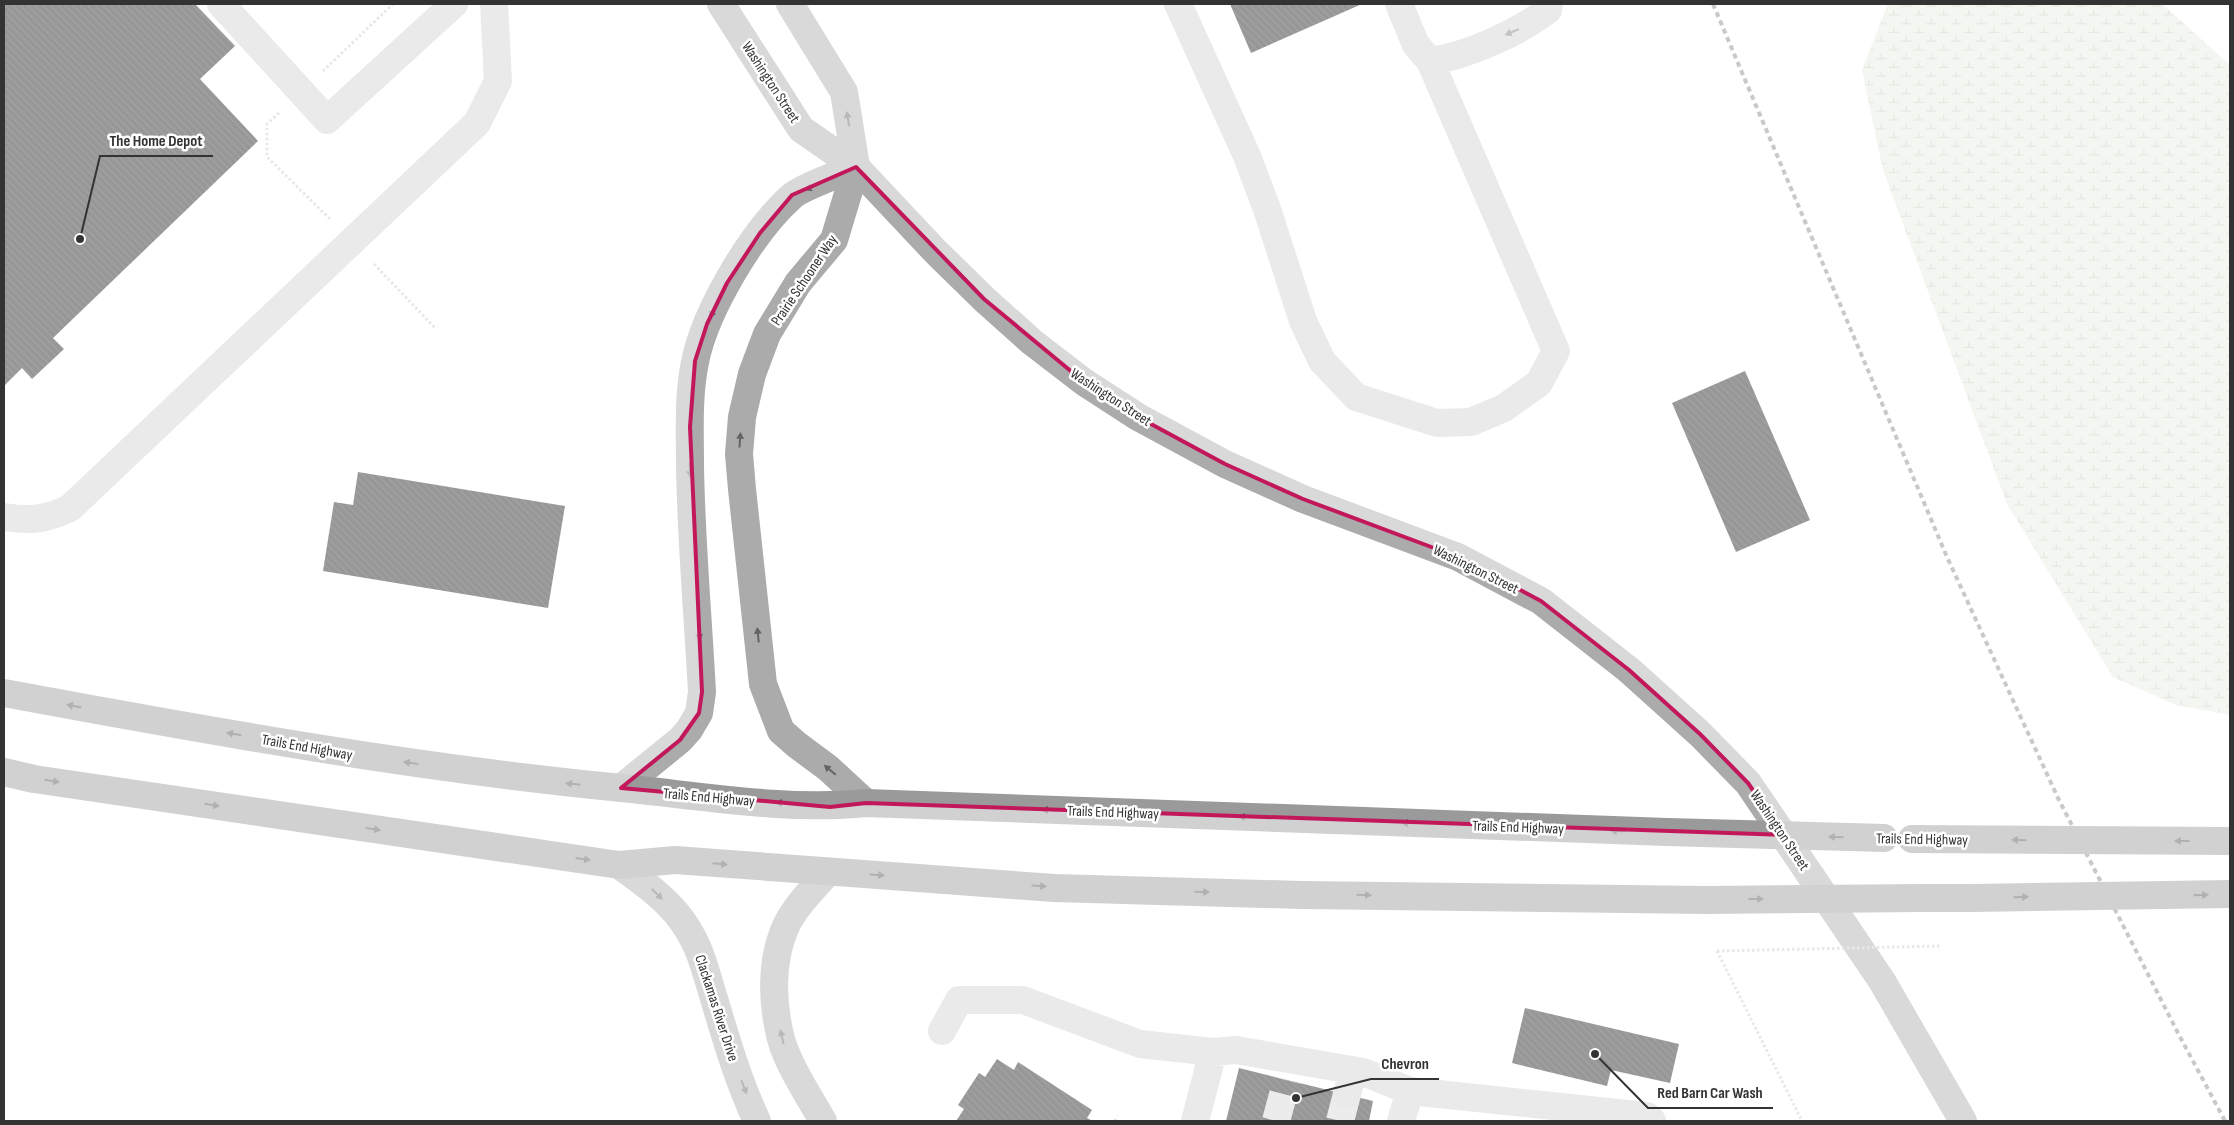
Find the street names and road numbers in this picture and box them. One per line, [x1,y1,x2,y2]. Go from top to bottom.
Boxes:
street label: Washington Street [737,38,804,127]
street label: Prairie Schooner Way [767,231,842,329]
street label: Washington Street [1066,364,1155,431]
street label: Washington Street [1430,540,1522,599]
street label: Trails End Highway [260,730,354,765]
street label: Trails End Highway [662,784,756,811]
street label: Washington Street [1746,786,1814,875]
street label: Trails End Highway [1067,801,1159,824]
street label: Trails End Highway [1472,816,1564,839]
street label: Trails End Highway [1876,829,1968,850]
street label: Clackamas River Drive [690,953,743,1064]

